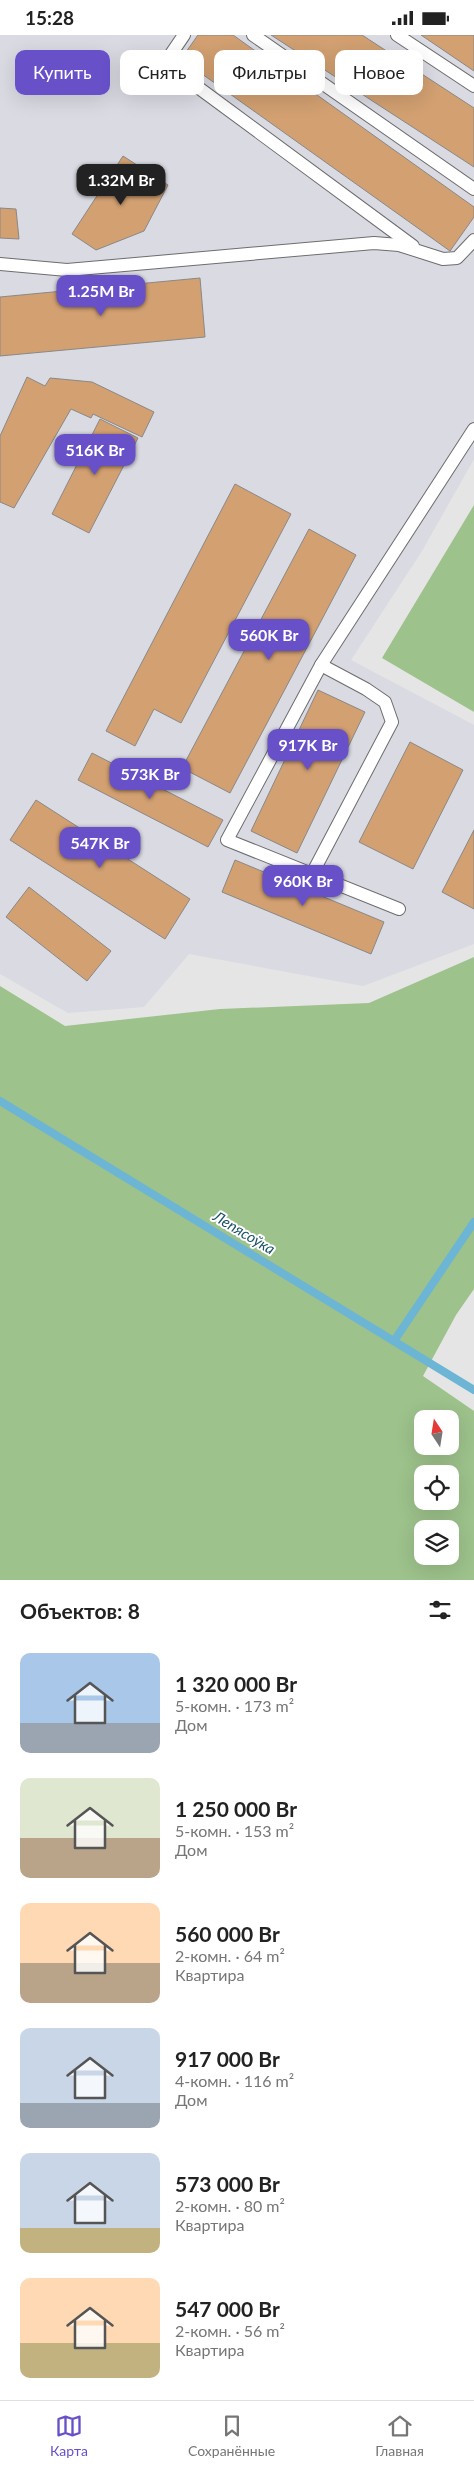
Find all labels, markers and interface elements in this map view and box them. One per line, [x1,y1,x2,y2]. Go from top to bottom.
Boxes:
text: 15:28 [25,6,74,29]
chip: Купить [15,50,110,95]
chip: Снять [120,50,204,95]
chip: Фильтры [214,50,325,95]
chip: Новое [335,50,423,95]
pin: 1.32M Br [69,163,173,206]
text: 1.32M Br [88,170,155,189]
pin: 1.25M Br [49,275,153,317]
text: 1.25M Br [68,281,135,300]
pin: 516K Br [49,433,141,476]
text: 516K Br [65,440,125,459]
pin: 560K Br [223,619,315,661]
text: 560K Br [239,625,299,644]
pin: 917K Br [262,729,354,771]
text: 917K Br [278,735,338,754]
pin: 573K Br [104,757,196,800]
text: 573K Br [120,764,180,783]
pin: 547K Br [54,827,146,869]
text: 547K Br [70,833,130,852]
pin: 960K Br [257,865,349,907]
text: 960K Br [273,871,333,890]
water label: Лепясоўка [210,1206,279,1258]
north arrow [414,1410,459,1455]
map controls [414,1410,459,1565]
button: locate [414,1465,459,1510]
button: layers [414,1520,459,1565]
icon: filters [426,1596,454,1624]
text: Объектов: 8 [20,1598,140,1623]
text: 1 320 000 Br [175,1671,297,1696]
icon: home [60,1673,120,1733]
text: 5-комн. · 173 m² [175,1696,294,1715]
text: Дом [175,1715,207,1734]
text: 1 250 000 Br [175,1796,297,1821]
icon: home [60,1798,120,1858]
text: 5-комн. · 153 m² [175,1821,294,1840]
text: Дом [175,1840,207,1859]
text: 560 000 Br [175,1921,280,1946]
icon: home [60,1923,120,1983]
text: 2-комн. · 64 m² [175,1946,285,1965]
text: Квартира [175,1965,244,1984]
text: 917 000 Br [175,2046,280,2071]
icon: home [60,2048,120,2108]
text: 4-комн. · 116 m² [175,2071,294,2090]
text: Дом [175,2090,207,2109]
text: 573 000 Br [175,2171,280,2196]
icon: home [60,2173,120,2233]
text: 2-комн. · 80 m² [175,2196,285,2215]
text: Квартира [175,2215,244,2234]
text: 547 000 Br [175,2296,280,2321]
icon: home [60,2298,120,2358]
text: 2-комн. · 56 m² [175,2321,285,2340]
text: Квартира [175,2340,244,2359]
tab: Карта [50,2412,88,2459]
tab: Сохранённые [188,2412,275,2459]
tab: Главная [375,2412,424,2459]

